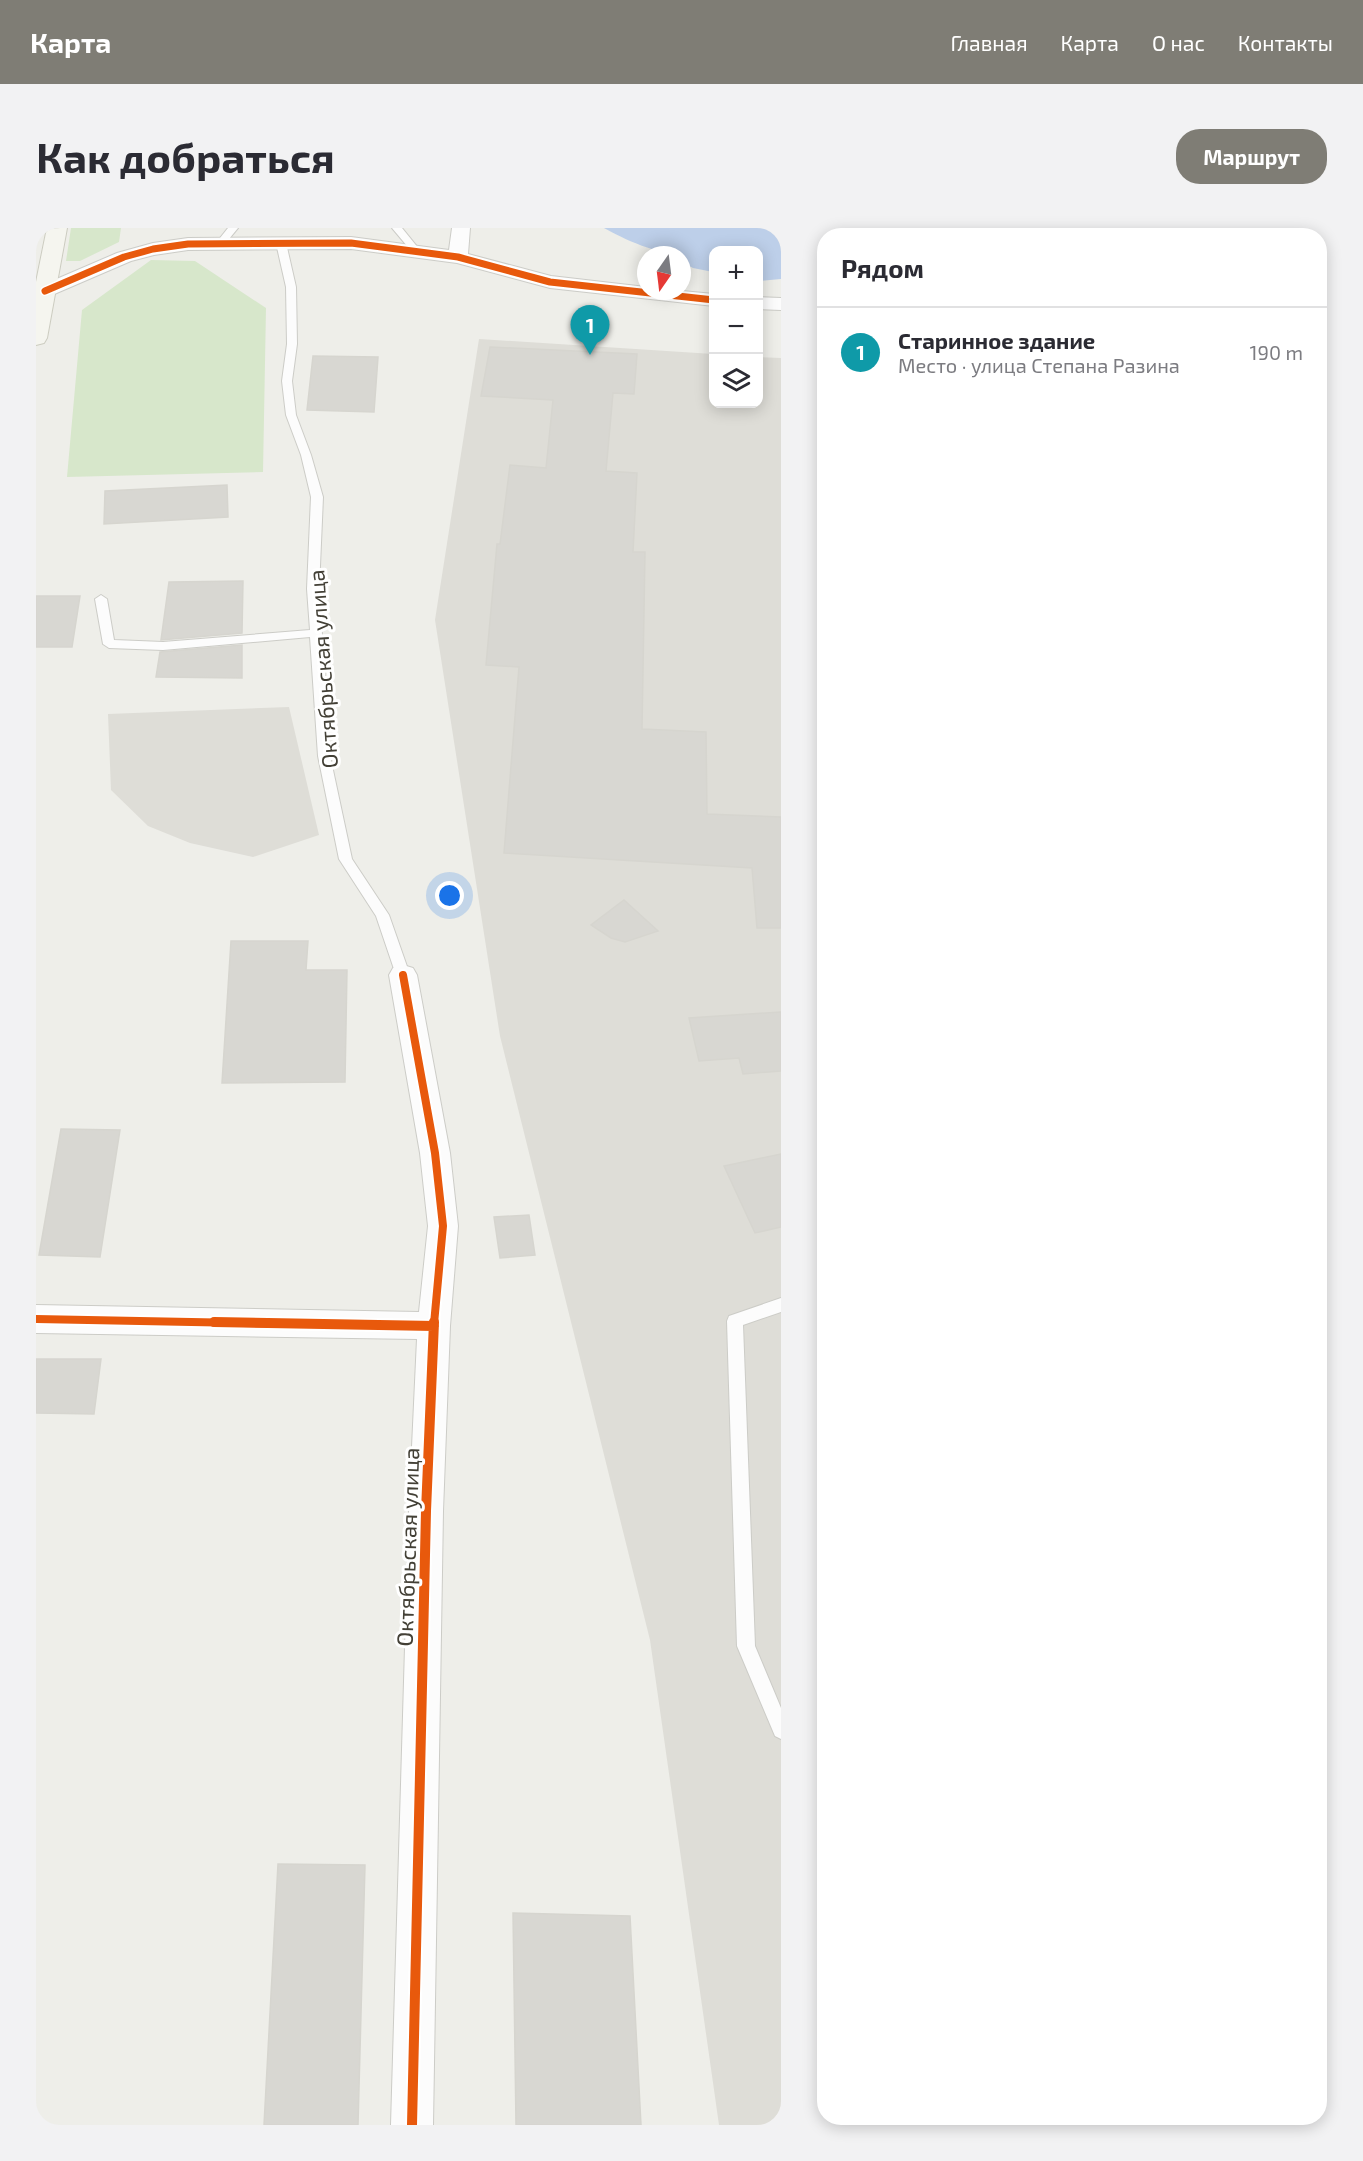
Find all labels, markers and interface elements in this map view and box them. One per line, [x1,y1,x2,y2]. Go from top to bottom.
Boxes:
text: Карта [30,25,111,59]
text: Главная [951,30,1028,55]
text: Карта [1061,30,1119,55]
text: О нас [1152,30,1205,55]
text: Контакты [1238,30,1333,55]
button: Маршрут [1176,129,1327,184]
text: Как добраться [36,131,335,181]
north arrow [637,246,691,300]
map controls [709,246,763,408]
button: + [709,246,763,300]
text: Рядом [841,252,924,283]
button: − [709,300,763,354]
pin: 1 [570,306,610,355]
text: Старинное здание [898,327,1095,353]
text: 1 [856,340,865,364]
text: 190 m [1250,340,1303,364]
text: Место · улица Степана Разина [898,353,1180,377]
button: layers [709,354,763,408]
street label: Октябрьская улица [302,569,343,769]
your location [435,881,464,910]
street label: Октябрьская улица [391,1447,424,1647]

